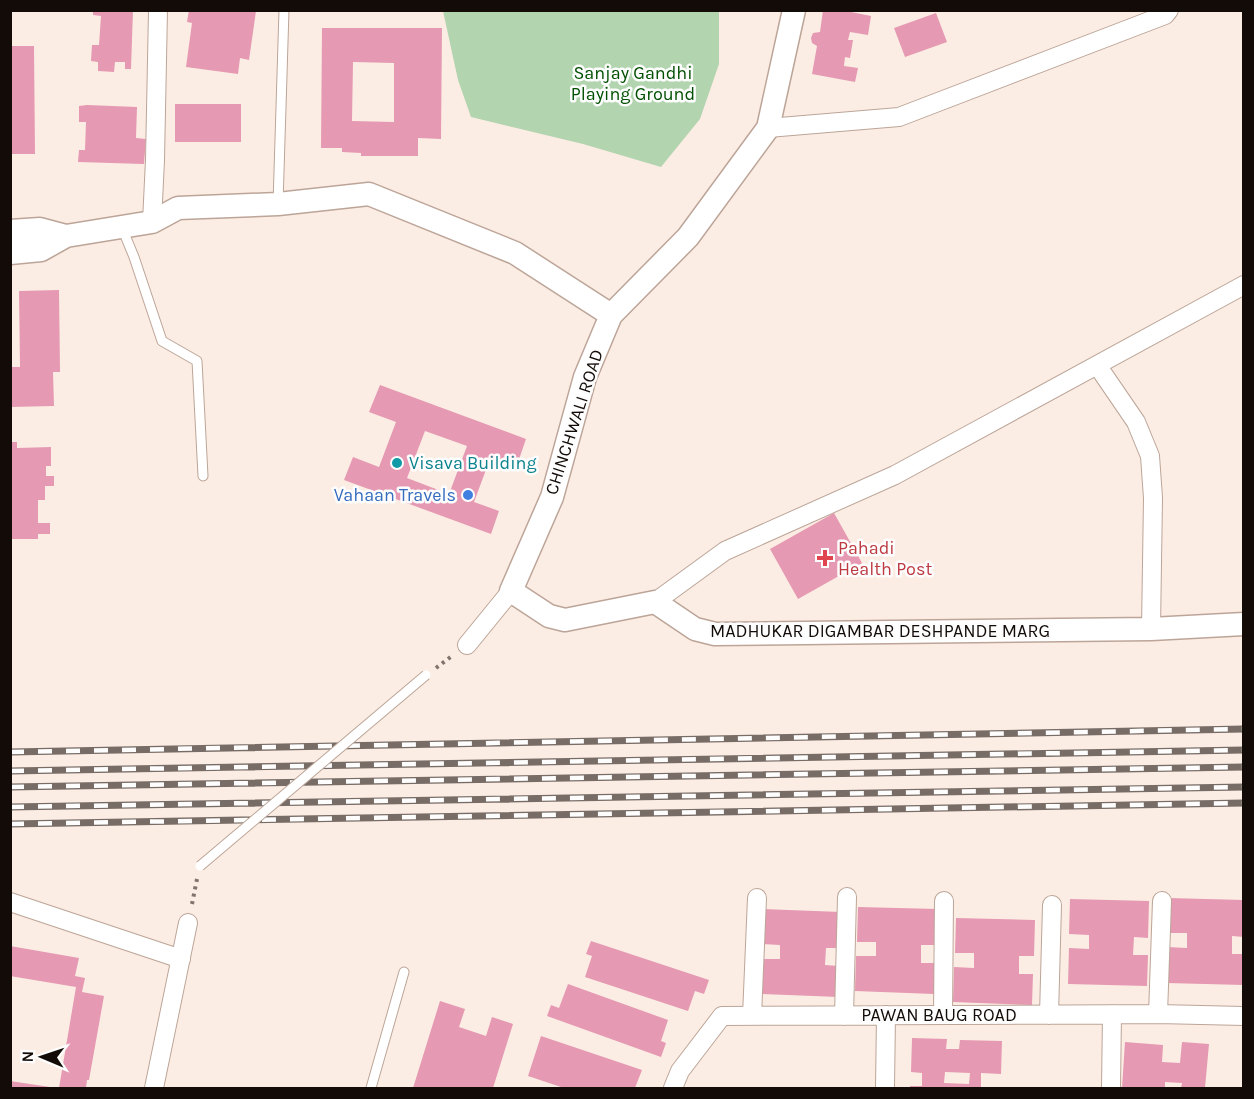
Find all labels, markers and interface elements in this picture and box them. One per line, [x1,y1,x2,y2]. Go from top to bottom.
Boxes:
park label: Sanjay Gandhi Playing Ground [571,62,695,105]
street label: CHINCHWALI ROAD [540,346,608,498]
place label: Visava Building [409,452,537,474]
marker: Visava Building [390,456,404,470]
place label: Vahaan Travels [334,484,456,506]
marker: Vahaan Travels [461,488,475,502]
place label: Pahadi Health Post [838,537,932,580]
marker: Pahadi Health Post [816,549,834,567]
street label: MADHUKAR DIGAMBAR DESHPANDE MARG [710,620,1050,642]
street label: PAWAN BAUG ROAD [861,1004,1017,1026]
north arrow [12,1027,72,1087]
text: N [18,1050,37,1063]

